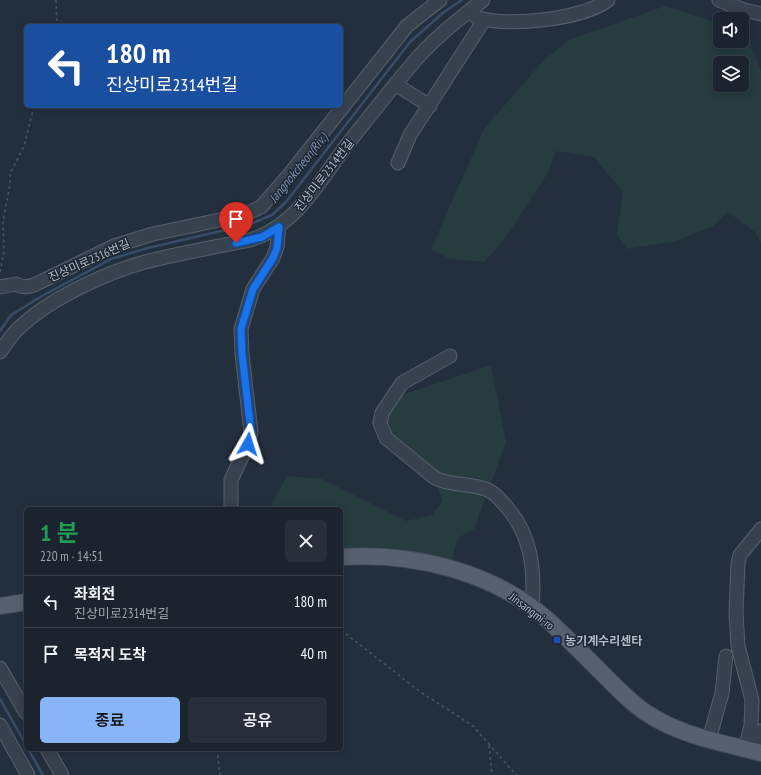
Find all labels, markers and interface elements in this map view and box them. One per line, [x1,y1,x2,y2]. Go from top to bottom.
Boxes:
map controls [713,12,749,92]
button: sound [713,12,749,48]
text: 180 m [106,34,170,71]
icon: left [40,40,92,92]
button: layers [713,56,749,92]
text: 진상미로2314번길 [106,73,238,96]
water label: Jangnokcheon(Riv.) [264,128,332,207]
street label: 진상미로2314번길 [291,136,357,214]
pin [219,202,253,243]
icon: arrive [225,208,247,230]
street label: 진상미로2316번길 [46,235,132,285]
position arrow [227,423,269,465]
text: 1 분 [40,517,78,548]
button: close [285,520,327,562]
text: 220 m · 14:51 [40,548,103,565]
text: 좌회전 [74,584,115,603]
street label: Jinsangmi-ro [506,589,557,633]
icon: left [40,591,62,613]
text: 180 m [294,592,327,611]
text: 진상미로2314번길 [74,605,169,622]
place label: 농기계수리센타 [565,633,642,648]
marker: 농기계수리센타 [552,635,562,645]
icon: arrive [40,643,62,665]
text: 40 m [301,644,327,663]
text: 목적지 도착 [74,645,146,664]
button: 종료 [40,697,180,743]
button: 공유 [188,697,327,743]

